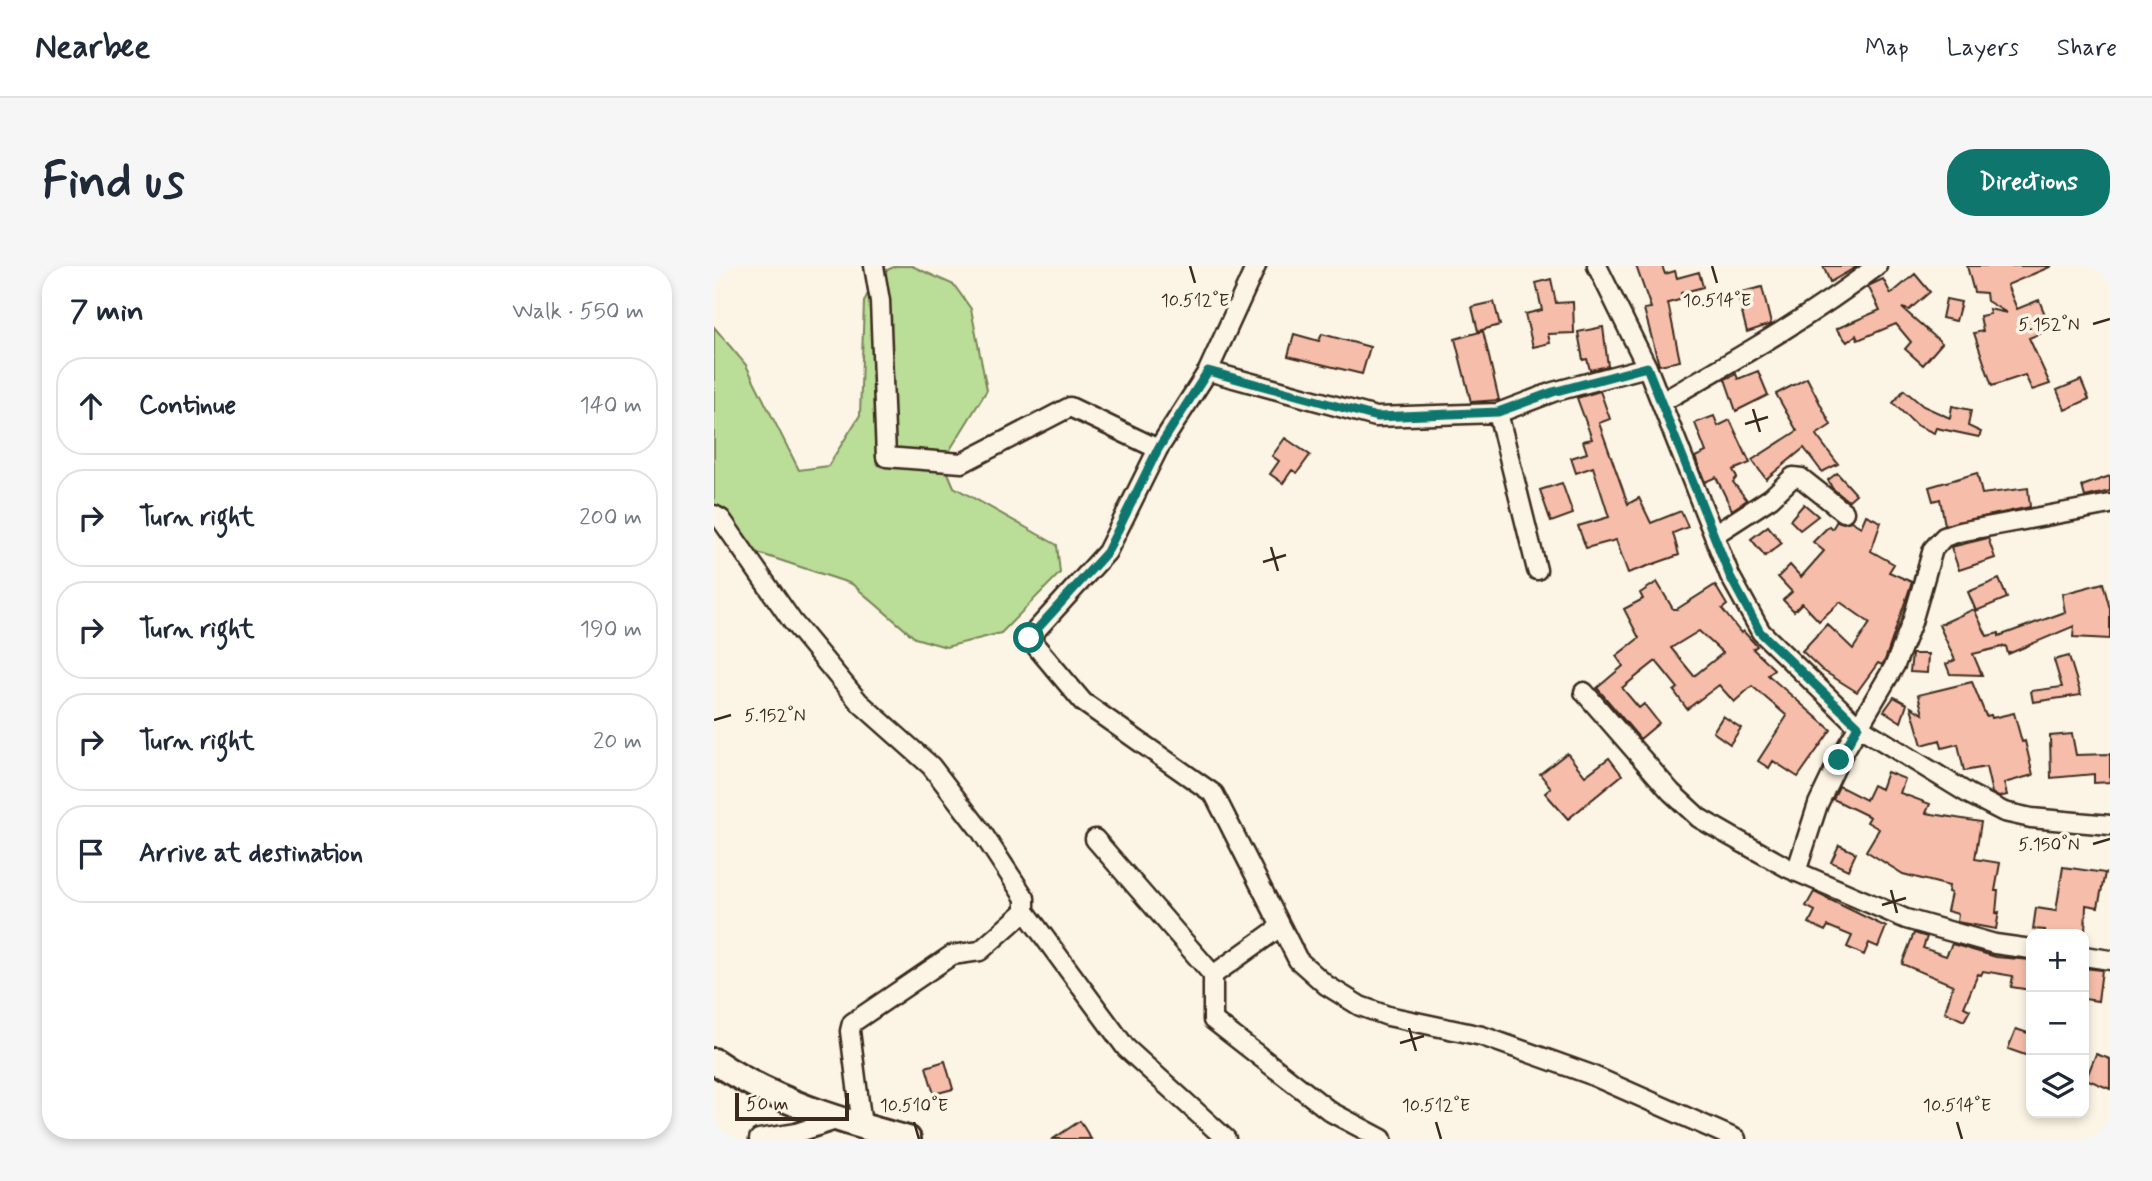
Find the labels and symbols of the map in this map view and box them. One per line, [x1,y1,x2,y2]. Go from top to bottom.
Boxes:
text: 10.512°E [1161,289,1229,313]
text: 10.514°E [1683,289,1751,313]
text: 5.152°N [2018,313,2080,337]
route start [1013,622,1044,653]
text: 5.152°N [744,704,806,728]
route end [1823,744,1854,775]
text: 5.150°N [2018,833,2080,857]
scale bar [735,1090,849,1122]
text: 10.510°E [880,1094,948,1118]
text: 10.512°E [1402,1094,1470,1118]
text: 10.514°E [1923,1094,1991,1118]

